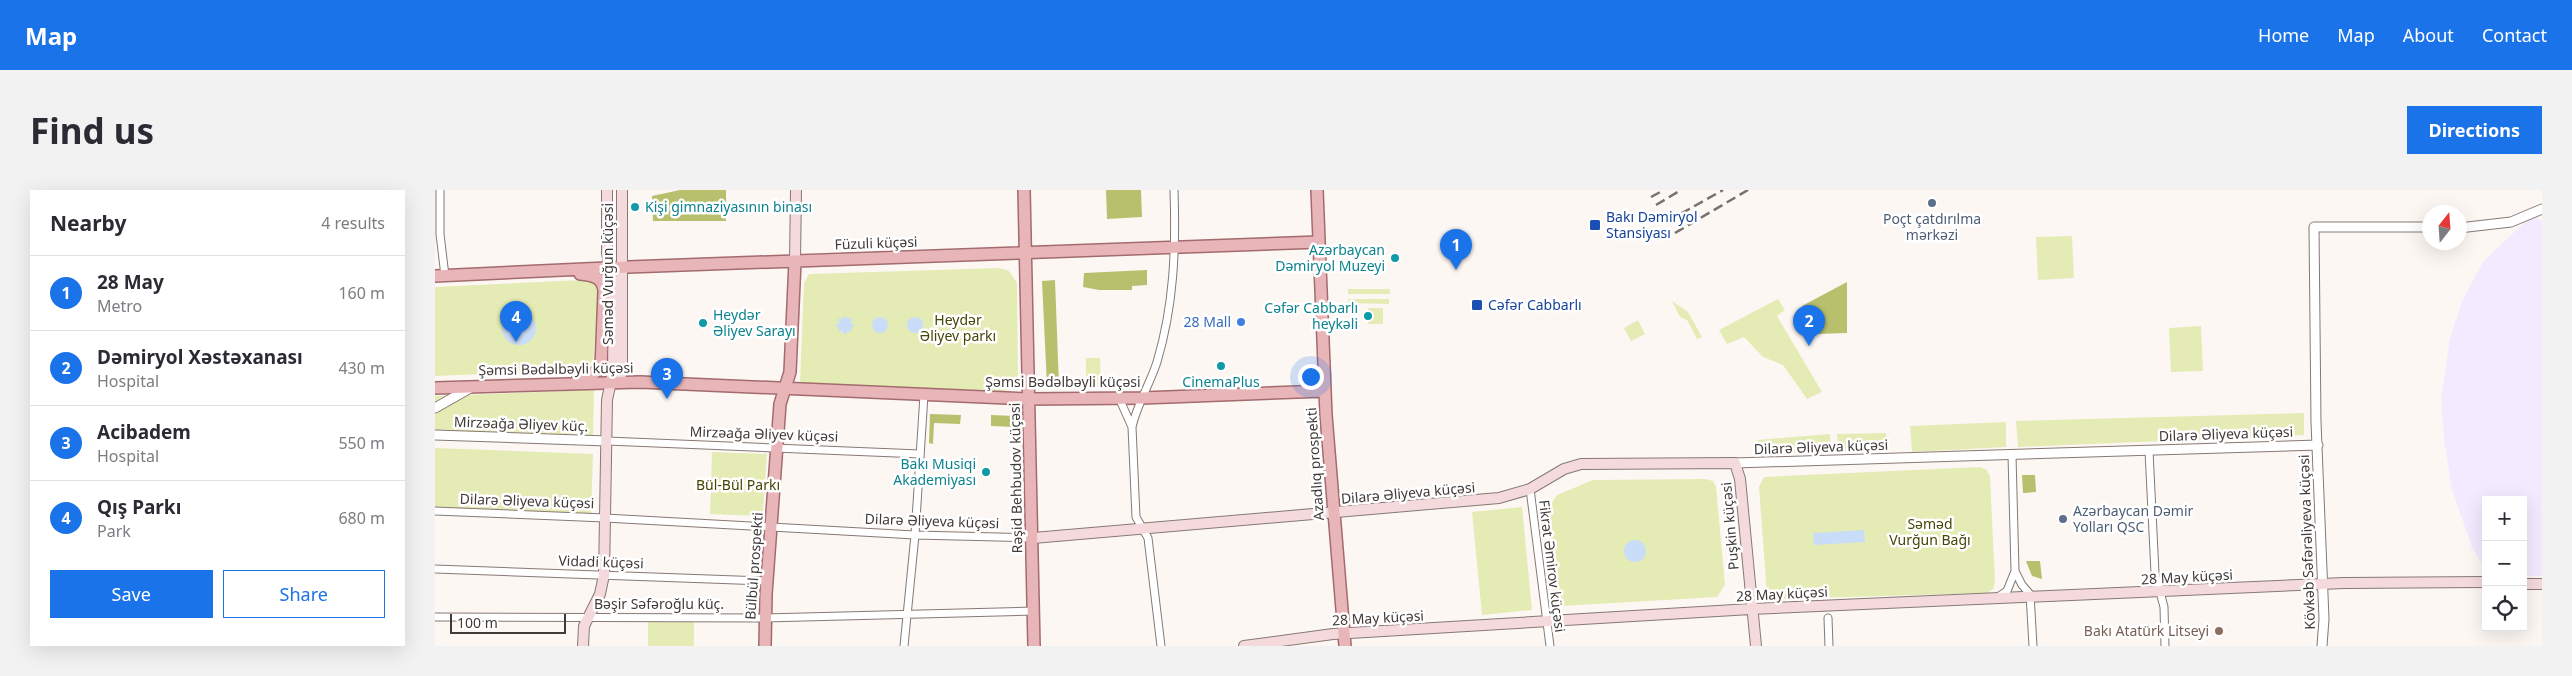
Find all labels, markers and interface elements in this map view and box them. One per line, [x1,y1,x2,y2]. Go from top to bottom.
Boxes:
text: Map [25,19,77,52]
text: Home [2258,23,2309,47]
text: Map [2337,23,2375,47]
text: About [2403,23,2454,47]
text: Contact [2482,23,2547,47]
button: Directions [2407,106,2542,154]
text: Find us [30,107,154,154]
place label: Kişi gimnaziyasının binası [645,197,812,216]
marker: Poçt çatdırılma mərkəzi [1926,197,1938,209]
marker: Kişi gimnaziyasının binası [629,201,641,213]
street label: Səməd Vurğun küçəsi [598,203,617,345]
north arrow [2422,205,2467,250]
place label: Bakı Dəmiryol Stansiyası [1606,207,1698,242]
text: Nearby [50,209,126,237]
place label: Poçt çatdırılma mərkəzi [1883,209,1981,244]
text: 4 results [321,212,385,234]
marker: Bakı Dəmiryol Stansiyası [1588,218,1602,232]
pin: 1 [1440,229,1472,270]
street label: Füzuli küçəsi [834,232,918,253]
place label: Azərbaycan Dəmiryol Muzeyi [1275,240,1385,275]
marker: Azərbaycan Dəmiryol Muzeyi [1389,252,1401,264]
text: 28 May [97,269,164,295]
text: 1 [61,282,71,304]
text: 160 m [338,282,385,304]
text: Metro [97,295,142,317]
place label: Cəfər Cabbarlı [1488,295,1582,314]
place label: Cəfər Cabbarlı heykəli [1264,298,1358,333]
marker: Cəfər Cabbarlı [1470,298,1484,312]
pin: 4 [500,301,532,342]
place label: Heydər Əliyev Sarayı [713,305,796,340]
pin: 2 [1793,305,1825,346]
park label: Heydər Əliyev parkı [920,310,996,345]
marker: Cəfər Cabbarlı heykəli [1362,310,1374,322]
place label: 28 Mall [1184,312,1231,331]
marker: 28 Mall [1235,316,1247,328]
marker: Heydər Əliyev Sarayı [697,317,709,329]
text: Dəmiryol Xəstəxanası [97,344,303,370]
text: 2 [61,357,71,379]
text: 430 m [338,357,385,379]
street label: Şəmsi Bədəlbəyli küçəsi [478,358,634,379]
pin: 3 [651,358,683,399]
marker: CinemaPlus [1215,360,1227,372]
your location [1298,364,1324,390]
text: Hospital [97,370,159,392]
street label: Şəmsi Bədəlbəyli küçəsi [985,372,1141,391]
place label: CinemaPlus [1182,372,1260,391]
street label: Rəşid Behbudov küçəsi [1005,403,1026,554]
street label: Azadlıq prospekti [1301,407,1328,521]
street label: Mirzəağa Əliyev küç. [454,412,588,435]
text: Acibadem [97,419,191,445]
street label: Mirzəağa Əliyev küçəsi [689,421,839,446]
street label: Dilarə Əliyeva küçəsi [2158,422,2294,445]
text: 3 [61,432,71,454]
text: 550 m [338,432,385,454]
street label: Dilarə Əliyeva küçəsi [1753,435,1889,458]
text: Hospital [97,445,159,467]
place label: Bakı Musiqi Akademiyası [893,454,976,489]
street label: Kövkəb Səfərəliyeva küçəsi [2294,454,2319,630]
marker: Bakı Musiqi Akademiyası [980,466,992,478]
park label: Bül-Bül Parkı [696,475,780,494]
street label: Dilarə Əliyeva küçəsi [1340,477,1476,508]
street label: Puşkin küçəsi [1716,481,1743,571]
street label: Dilarə Əliyeva küçəsi [459,489,595,512]
text: Qış Parkı [97,494,181,520]
map controls [2482,496,2527,631]
button: + [2482,496,2527,541]
street label: Fikrət Əmirov küçəsi [1535,499,1570,633]
place label: Azərbaycan Dəmir Yolları QSC [2073,501,2193,536]
text: 4 [61,507,71,529]
text: 680 m [338,507,385,529]
street label: Dilarə Əliyeva küçəsi [864,509,1000,532]
street label: Bülbül prospekti [740,512,767,620]
marker: Azərbaycan Dəmir Yolları QSC [2057,513,2069,525]
park label: Səməd Vurğun Bağı [1889,514,1971,549]
text: Park [97,520,131,542]
button: − [2482,541,2527,586]
street label: Vidadi küçəsi [558,551,644,572]
street label: 28 May küçəsi [2141,565,2233,588]
button: Save [50,570,213,618]
button: Share [223,570,385,618]
street label: 28 May küçəsi [1736,582,1828,605]
button: locate [2482,586,2527,631]
street label: Bəşir Səfəroğlu küç. [594,594,724,613]
street label: 28 May küçəsi [1332,606,1424,629]
scale bar [450,611,566,634]
text: 100 m [457,613,498,632]
place label: Bakı Atatürk Litseyi [2084,621,2209,640]
marker: Bakı Atatürk Litseyi [2213,625,2225,637]

